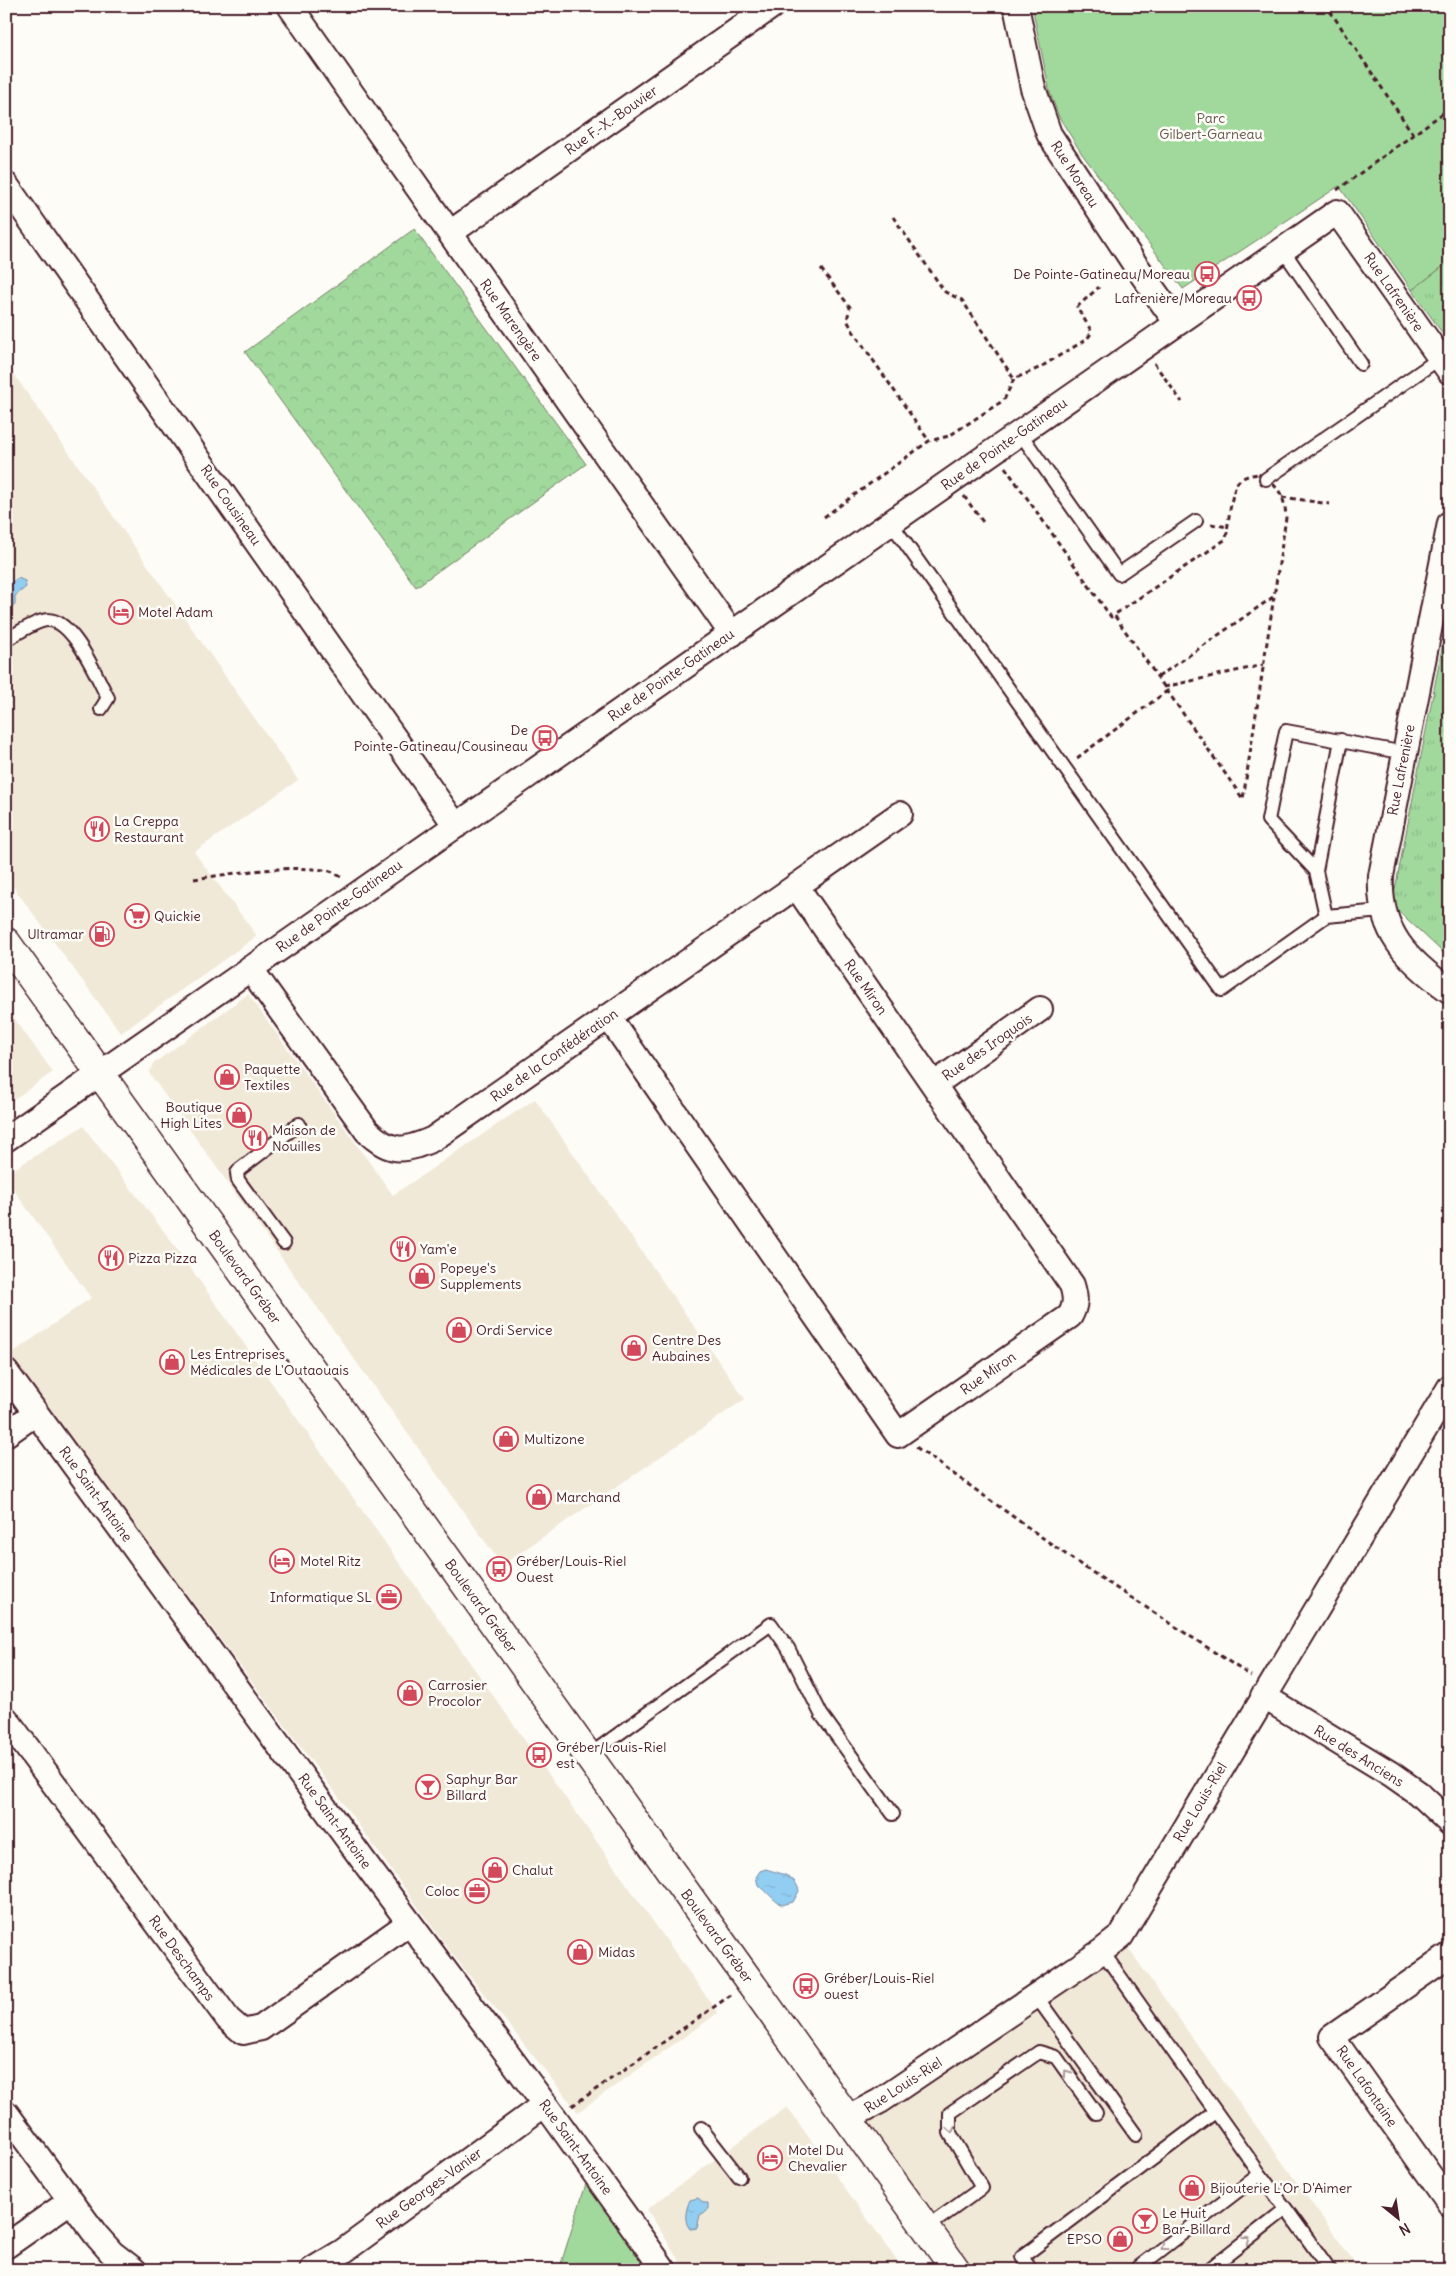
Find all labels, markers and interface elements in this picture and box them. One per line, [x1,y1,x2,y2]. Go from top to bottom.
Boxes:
street label: Rue F.-X.-Bouvier [561,81,661,159]
park label: Parc Gilbert-Garneau [1159,109,1263,143]
street label: Rue Moreau [1047,137,1103,211]
street label: Rue Lafrenière [1360,249,1428,335]
bus stop icon: De Pointe-Gatineau/Moreau [1194,261,1220,287]
place label: De Pointe-Gatineau/Moreau [1013,265,1190,283]
street label: Rue Marengère [476,275,546,365]
bus stop icon: Lafrenière/Moreau [1236,285,1262,311]
place label: Lafrenière/Moreau [1114,289,1232,307]
street label: Rue de Pointe-Gatineau [937,394,1071,494]
street label: Rue Cousineau [197,461,265,549]
hotel icon: Motel Adam [108,599,134,625]
place label: Motel Adam [138,603,213,621]
street label: Rue de Pointe-Gatineau [604,625,738,725]
place label: De Pointe-Gatineau/Cousineau [354,721,528,755]
street label: Rue Lafrenière [1383,723,1419,817]
bus stop icon: De Pointe-Gatineau/Cousineau [532,725,558,751]
place label: La Creppa Restaurant [114,812,184,846]
restaurant icon: La Creppa Restaurant [84,816,110,842]
street label: Rue de Pointe-Gatineau [272,856,406,956]
supermarket icon: Quickie [124,903,150,929]
place label: Quickie [154,907,201,925]
fuel station icon: Ultramar [89,921,115,947]
place label: Ultramar [27,925,84,943]
street label: Rue Miron [840,956,892,1018]
street label: Rue de la Confédération [487,1004,621,1106]
street label: Rue des Iroquois [938,1009,1036,1085]
place label: Paquette Textiles [244,1060,300,1094]
shop icon: Paquette Textiles [214,1064,240,1090]
place label: Boutique High Lites [160,1098,222,1132]
shop icon: Boutique High Lites [226,1102,252,1128]
place label: Maison de Nouilles [272,1121,336,1155]
restaurant icon: Maison de Nouilles [242,1125,268,1151]
street label: Boulevard Gréber [205,1227,285,1328]
restaurant icon: Yam'e [390,1236,416,1262]
place label: Yam'e [420,1240,457,1258]
restaurant icon: Pizza Pizza [98,1245,124,1271]
place label: Pizza Pizza [128,1249,197,1267]
place label: Popeye's Supplements [440,1259,522,1293]
shop icon: Popeye's Supplements [409,1263,435,1289]
shop icon: Ordi Service [446,1317,472,1343]
place label: Ordi Service [476,1321,552,1339]
place label: Centre Des Aubaines [652,1331,721,1365]
shop icon: Centre Des Aubaines [621,1335,647,1361]
place label: Les Entreprises Médicales de L'Outaouais [190,1345,349,1379]
street label: Rue Miron [957,1347,1019,1399]
shop icon: Les Entreprises Médicales de L'Outaouais [159,1349,185,1375]
shop icon: Multizone [493,1426,519,1452]
place label: Multizone [524,1430,585,1448]
street label: Rue Saint-Antoine [55,1443,137,1545]
shop icon: Marchand [526,1484,552,1510]
place label: Marchand [556,1488,620,1506]
hotel icon: Motel Ritz [269,1548,295,1574]
place label: Motel Ritz [300,1552,361,1570]
place label: Gréber/Louis-Riel Ouest [516,1552,626,1586]
street label: Boulevard Gréber [441,1556,521,1657]
bus stop icon: Gréber/Louis-Riel Ouest [486,1556,512,1582]
office icon: Informatique SL [376,1584,402,1610]
place label: Informatique SL [270,1588,372,1606]
place label: Carrosier Procolor [428,1676,487,1710]
shop icon: Carrosier Procolor [397,1680,423,1706]
street label: Rue des Anciens [1311,1721,1407,1791]
place label: Gréber/Louis-Riel est [556,1738,666,1772]
bus stop icon: Gréber/Louis-Riel est [526,1742,552,1768]
street label: Rue Louis-Riel [1169,1759,1231,1845]
street label: Rue Saint-Antoine [294,1770,376,1872]
place label: Saphyr Bar Billard [446,1770,518,1804]
bar icon: Saphyr Bar Billard [415,1774,441,1800]
shop icon: Chalut [482,1857,508,1883]
place label: Chalut [512,1861,554,1879]
office icon: Coloc [464,1878,490,1904]
place label: Coloc [425,1882,460,1900]
street label: Boulevard Gréber [677,1886,757,1987]
street label: Rue Deschamps [145,1912,219,2004]
shop icon: Midas [567,1939,593,1965]
place label: Midas [598,1943,635,1961]
place label: Gréber/Louis-Riel ouest [824,1969,934,2003]
bus stop icon: Gréber/Louis-Riel ouest [793,1973,819,1999]
street label: Rue Lafontaine [1332,2042,1402,2130]
street label: Rue Louis-Riel [861,2053,945,2117]
one-way arrow [1065,2070,1073,2079]
street label: Rue Saint-Antoine [535,2096,617,2198]
one-way arrow [946,2125,956,2134]
place label: Motel Du Chevalier [788,2141,847,2175]
street label: Rue Georges-Vanier [372,2143,486,2233]
hotel icon: Motel Du Chevalier [757,2145,783,2171]
shop icon: Bijouterie L'Or D'Aimer [1179,2175,1205,2201]
place label: Bijouterie L'Or D'Aimer [1210,2179,1352,2197]
north arrow [1374,2194,1424,2244]
place label: Le Huit Bar-Billard [1162,2204,1230,2238]
bar icon: Le Huit Bar-Billard [1132,2208,1158,2234]
text: N [1396,2219,1413,2239]
shop icon: EPSO [1107,2226,1133,2252]
place label: EPSO [1067,2230,1102,2248]
one-way arrow [1241,2237,1250,2246]
one-way arrow [1160,2241,1170,2250]

